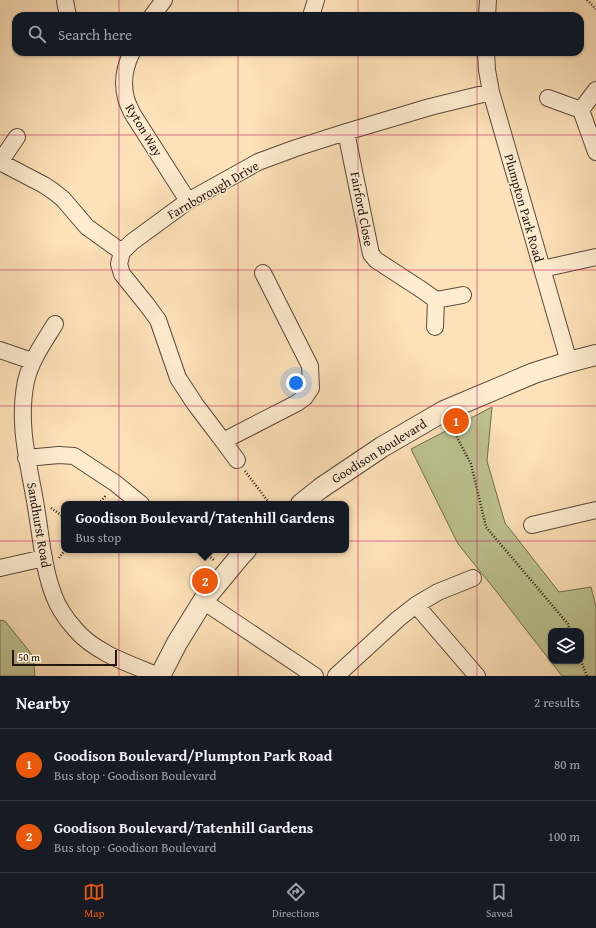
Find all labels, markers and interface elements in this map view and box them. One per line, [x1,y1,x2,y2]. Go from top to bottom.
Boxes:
search box [12,12,584,56]
icon: search [26,23,48,45]
text: Search here [58,24,132,45]
street label: Ryton Way [121,100,167,160]
street label: Plumpton Park Road [499,152,549,264]
street label: Farnborough Drive [164,156,262,224]
street label: Fairford Close [345,170,379,248]
your location [286,373,306,393]
pin: 1 [443,406,469,436]
street label: Goodison Boulevard [328,414,430,488]
street label: Sandhurst Road [22,481,56,569]
popup [61,501,349,553]
text: Goodison Boulevard/Tatenhill Gardens [75,507,335,528]
text: Bus stop [75,528,121,547]
pin: 2 [192,566,218,596]
map controls [548,628,584,664]
button: layers [548,628,584,664]
scale bar [12,648,117,667]
text: 50 m [18,649,40,665]
text: Nearby [16,690,70,715]
text: 2 results [534,693,580,712]
text: Goodison Boulevard/Plumpton Park Road [54,745,332,766]
text: 1 [26,755,32,774]
text: 80 m [554,755,580,774]
text: Bus stop · Goodison Boulevard [54,766,217,785]
text: Goodison Boulevard/Tatenhill Gardens [54,817,313,838]
text: 2 [26,827,32,846]
text: 100 m [548,827,580,846]
text: Bus stop · Goodison Boulevard [54,838,217,857]
tab: Map [83,881,105,921]
tab: Directions [272,881,319,921]
tab: Saved [486,881,513,921]

